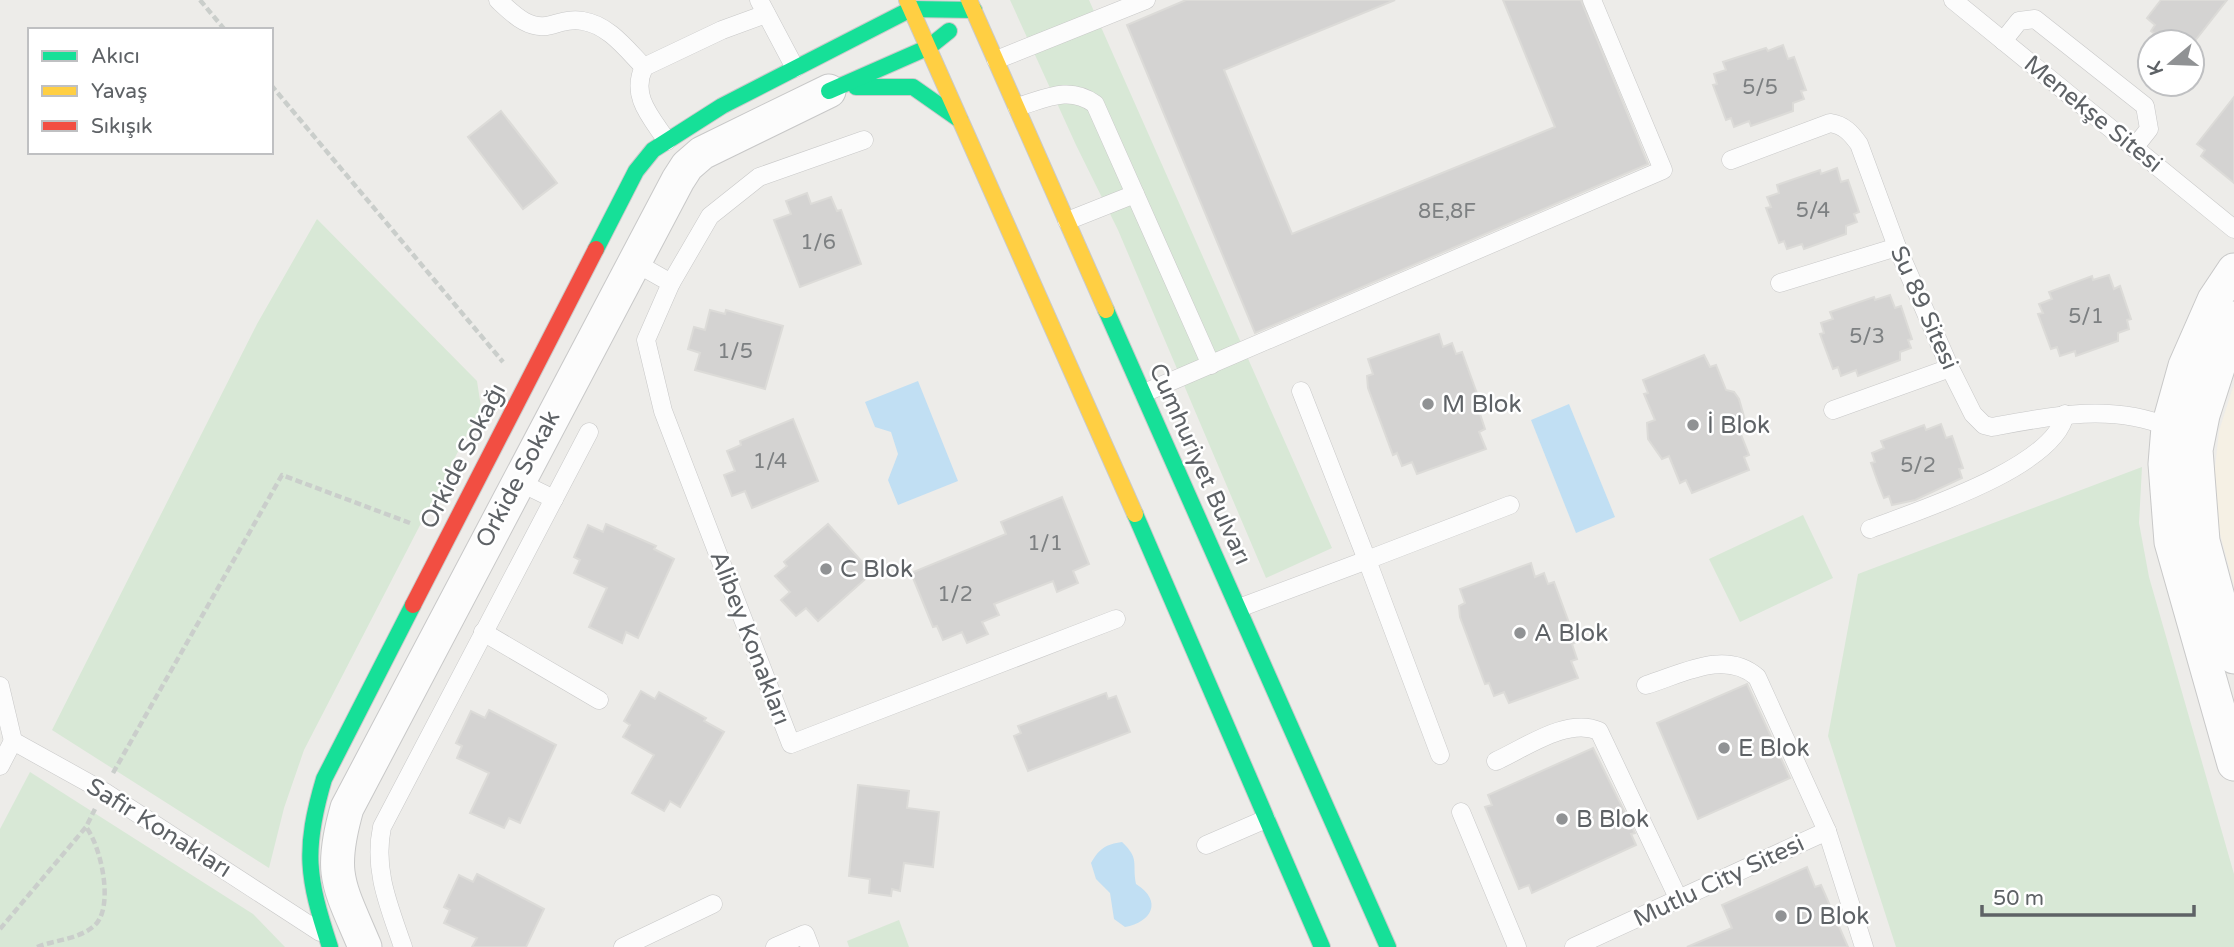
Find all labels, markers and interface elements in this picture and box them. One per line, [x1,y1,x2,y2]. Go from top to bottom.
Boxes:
legend [28,28,273,154]
north arrow [2136,28,2206,98]
text: Akıcı [91,44,140,69]
street label: Menekşe Sitesi [2018,49,2168,179]
text: K [2143,58,2168,78]
house number: 5/5 [1742,75,1778,100]
text: Yavaş [91,79,147,104]
text: Sıkışık [91,114,152,139]
house number: 5/4 [1796,198,1830,223]
house number: 8E,8F [1418,199,1476,224]
house number: 1/6 [800,230,836,255]
street label: Su 89 Sitesi [1884,242,1964,374]
house number: 5/1 [2068,304,2104,329]
house number: 5/3 [1849,324,1885,349]
house number: 1/5 [717,339,753,364]
street label: Cumhuriyet Bulvarı [1143,359,1257,569]
street label: Orkide Sokağı [414,378,512,534]
place label: M Blok [1442,390,1522,419]
marker: M Blok [1420,396,1436,412]
street label: Orkide Sokak [470,405,566,553]
place label: İ Blok [1707,411,1770,440]
marker: İ Blok [1685,417,1701,433]
house number: 1/4 [753,449,787,474]
house number: 5/2 [1900,453,1936,478]
house number: 1/1 [1027,531,1063,556]
street label: Alibey Konakları [704,547,796,729]
place label: C Blok [840,555,913,584]
marker: C Blok [818,561,834,577]
house number: 1/2 [937,582,973,607]
place label: A Blok [1534,619,1608,648]
marker: A Blok [1512,625,1528,641]
place label: E Blok [1738,734,1810,763]
marker: E Blok [1716,740,1732,756]
street label: Safir Konakları [81,772,237,884]
place label: B Blok [1576,805,1649,834]
marker: B Blok [1554,811,1570,827]
street label: Mutlu City Sitesi [1629,829,1809,933]
scale bar [1982,874,2194,918]
text: 50 m [1993,886,2044,911]
place label: D Blok [1795,902,1869,931]
marker: D Blok [1773,908,1789,924]

